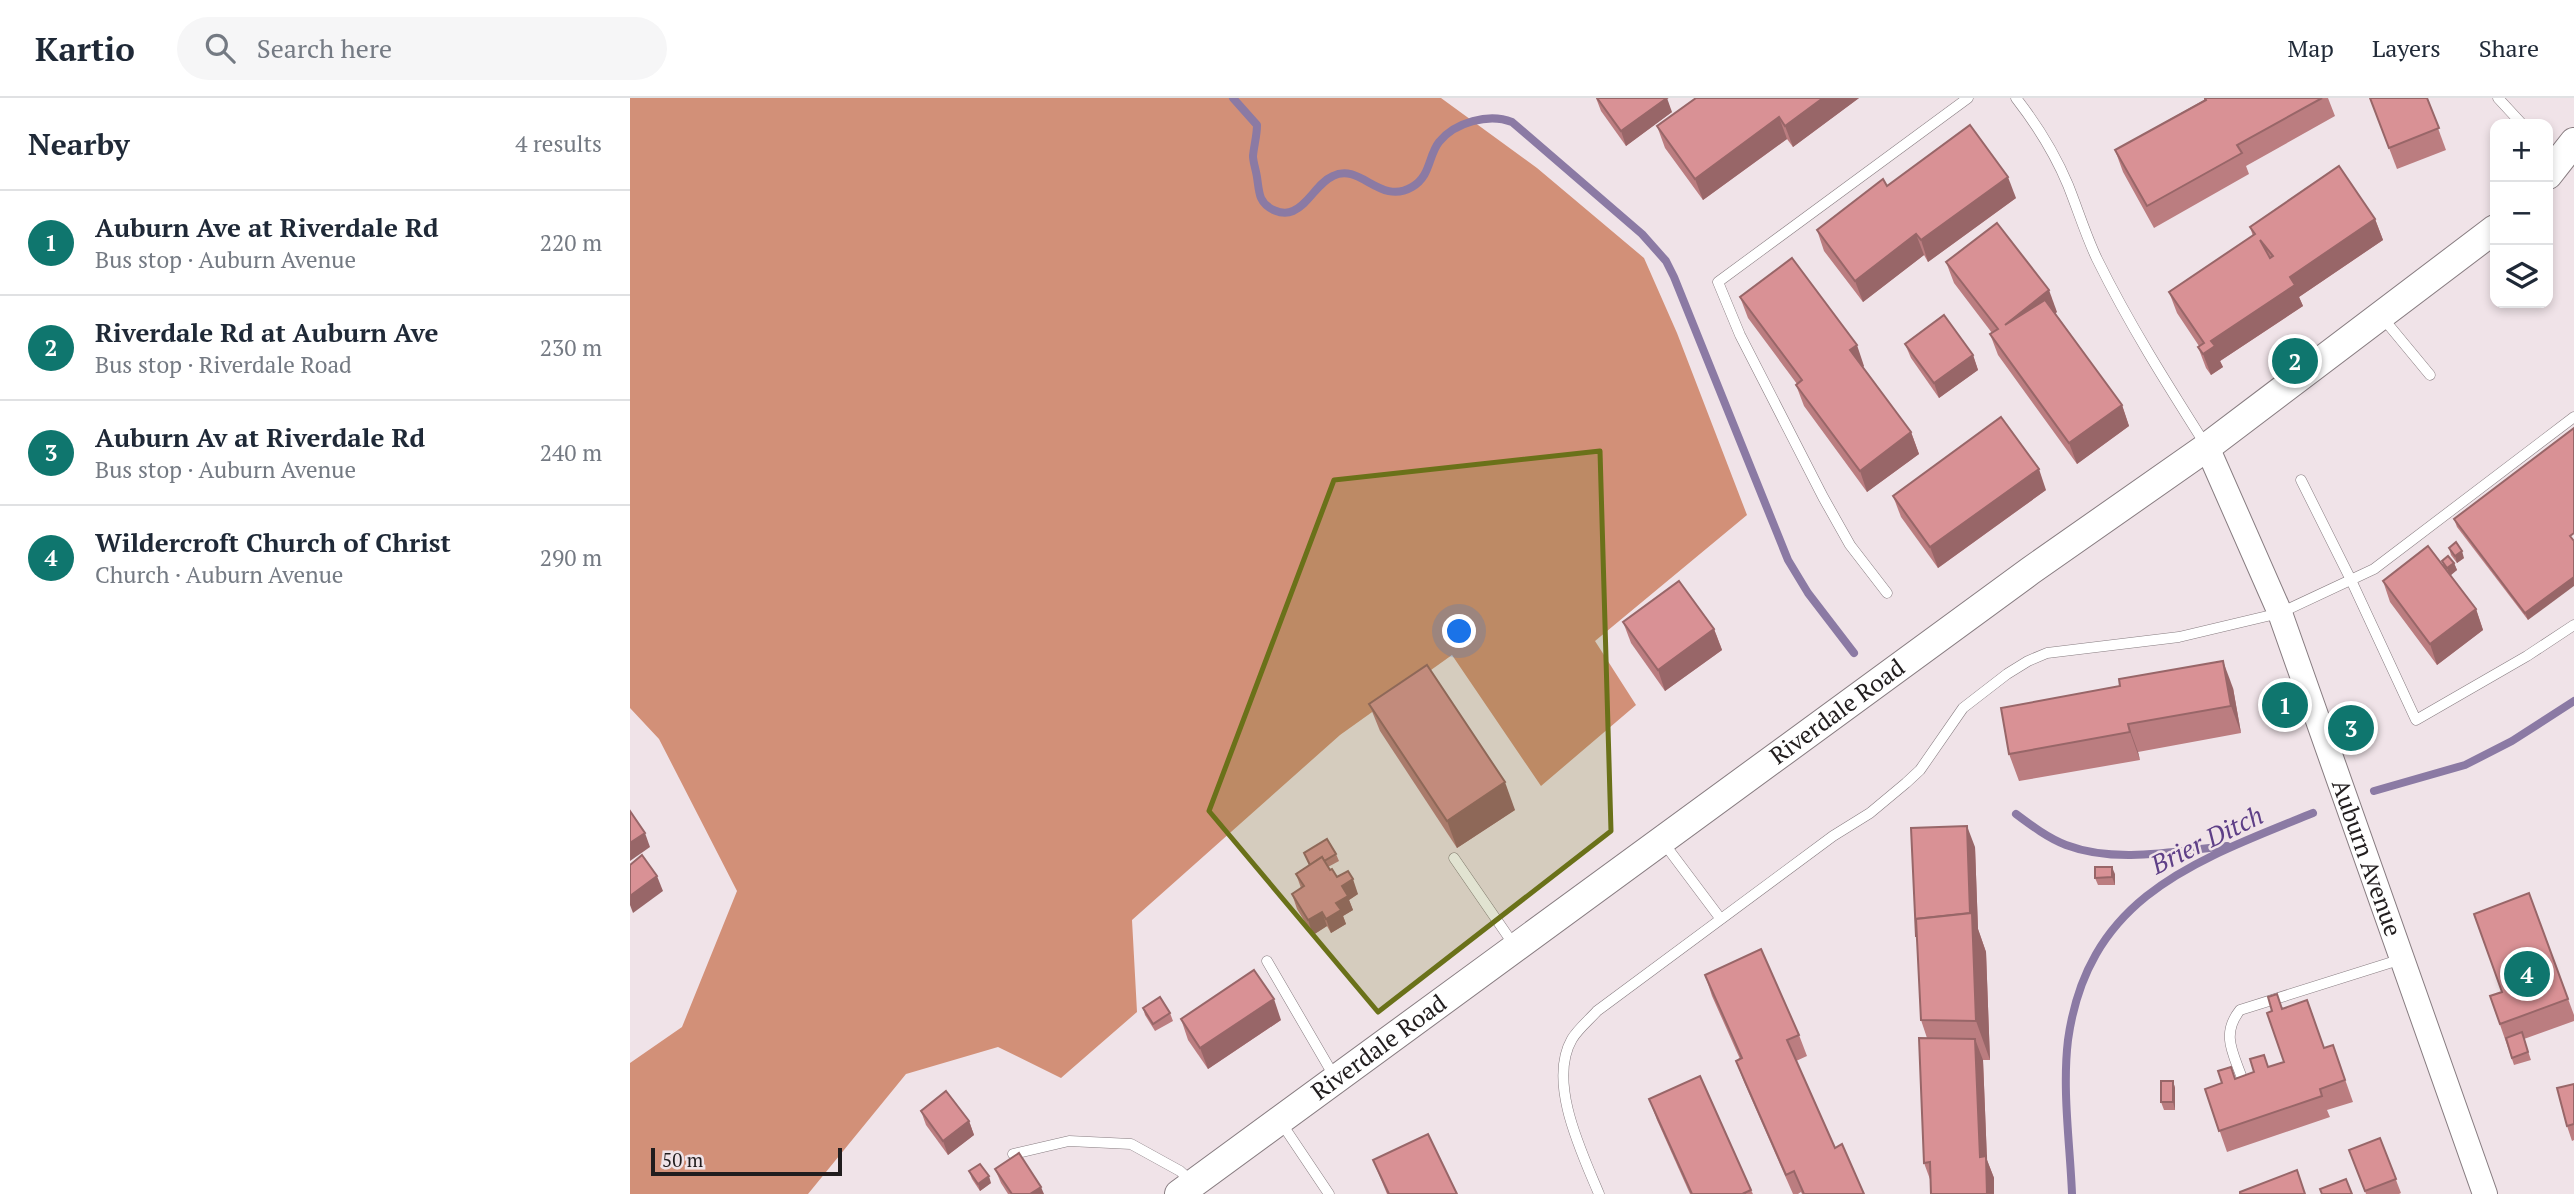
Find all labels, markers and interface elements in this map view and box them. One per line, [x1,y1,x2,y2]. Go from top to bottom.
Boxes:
search box [177,17,667,80]
text: Kartio [35,27,135,70]
icon: search [201,29,239,67]
text: Search here [257,31,392,65]
text: Map [2287,32,2334,64]
text: Layers [2372,32,2441,64]
text: Share [2479,32,2539,64]
map controls [2490,119,2553,308]
button: + [2490,119,2553,182]
text: Nearby [28,124,130,164]
text: 4 results [515,128,602,159]
button: − [2490,182,2553,245]
text: Auburn Ave at Riverdale Rd [95,210,439,244]
text: 1 [45,227,58,258]
text: 220 m [540,227,602,258]
text: Bus stop · Auburn Avenue [95,244,356,275]
button: layers [2490,245,2553,308]
text: Riverdale Rd at Auburn Ave [95,315,438,349]
text: 2 [45,332,58,363]
text: 230 m [540,332,602,363]
pin: 2 [2272,335,2318,387]
text: Bus stop · Riverdale Road [95,349,352,380]
text: Auburn Av at Riverdale Rd [95,420,425,454]
text: 3 [45,437,58,468]
text: 240 m [540,437,602,468]
text: Bus stop · Auburn Avenue [95,454,356,485]
text: Wildercroft Church of Christ [95,525,451,559]
text: 4 [45,542,58,573]
text: 290 m [540,542,602,573]
text: Church · Auburn Avenue [95,559,343,590]
your location [1442,614,1476,648]
street label: Riverdale Road [1763,651,1911,771]
pin: 1 [2262,679,2308,731]
pin: 3 [2328,702,2374,754]
street label: Auburn Avenue [2325,775,2410,940]
water label: Brier Ditch [2144,797,2268,881]
pin: 4 [2504,948,2550,1000]
street label: Riverdale Road [1305,987,1452,1107]
scale bar [651,1145,842,1177]
text: 50 m [662,1147,703,1172]

